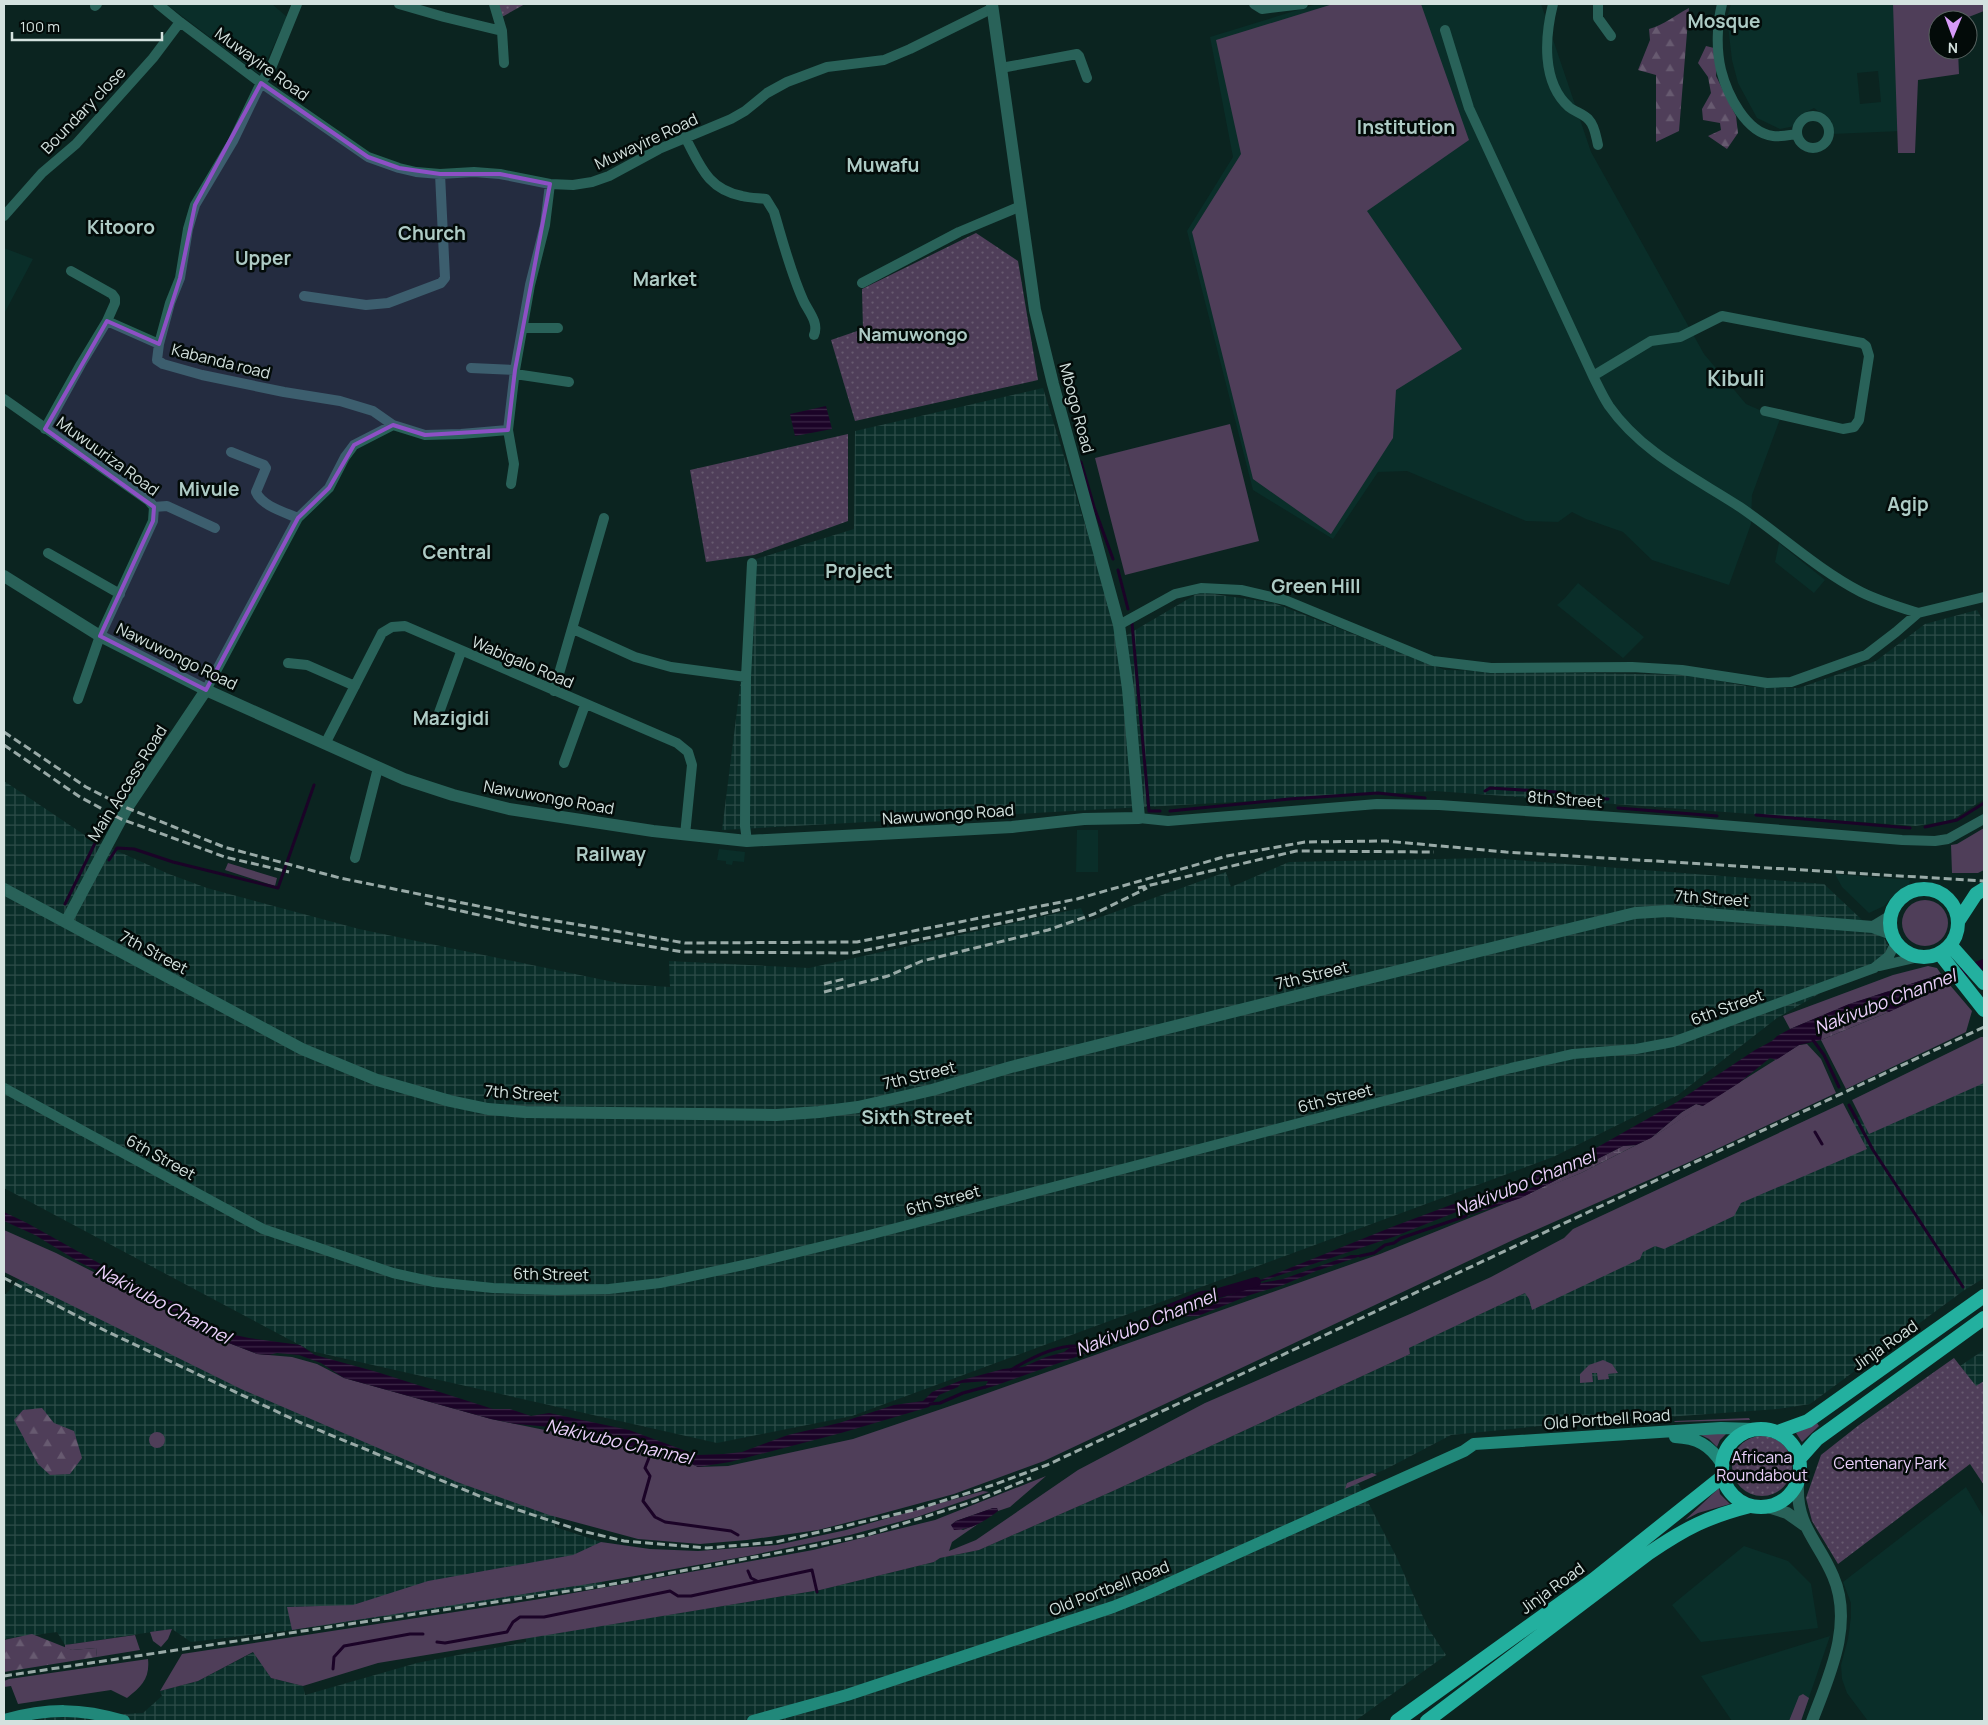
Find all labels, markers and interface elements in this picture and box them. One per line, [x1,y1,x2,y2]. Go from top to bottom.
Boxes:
district label: Mosque [1687,8,1761,34]
scale bar [12,10,162,42]
north arrow [1928,10,1978,60]
text: 100 m [20,16,60,37]
street label: Muwayire Road [210,22,314,106]
text: N [1948,39,1958,58]
street label: Boundary close [36,62,130,158]
street label: Muwayire Road [591,107,701,175]
district label: Institution [1357,114,1455,140]
district label: Muwafu [847,152,919,178]
district label: Kitooro [87,214,155,240]
district label: Church [398,220,466,246]
district label: Upper [235,245,291,271]
district label: Market [633,266,697,292]
district label: Namuwongo [858,322,968,346]
street label: Kabanda road [169,338,273,384]
street label: Mbogo Road [1054,361,1100,455]
district label: Kibuli [1707,364,1765,392]
street label: Muwuuriza Road [52,411,164,501]
district label: Mivule [179,476,239,502]
district label: Agip [1887,491,1929,517]
district label: Central [423,539,491,565]
district label: Project [825,558,893,584]
district label: Green Hill [1271,573,1361,599]
street label: Nawuwongo Road [113,617,241,695]
street label: Wabigalo Road [469,631,577,693]
district label: Mazigidi [413,705,489,731]
street label: Main Access Road [82,721,172,845]
street label: Nawuwongo Road [482,775,616,819]
street label: 8th Street [1527,785,1603,813]
street label: Nawuwongo Road [881,798,1015,830]
district label: Railway [576,841,646,867]
street label: 7th Street [1674,884,1750,912]
street label: 7th Street [116,925,192,979]
street label: 7th Street [1273,955,1351,995]
water label: Nakivubo Channel [1810,962,1961,1039]
street label: 6th Street [1688,984,1766,1030]
street label: 7th Street [880,1055,958,1095]
street label: 6th Street [1295,1078,1375,1118]
street label: 7th Street [484,1079,560,1107]
district label: Sixth Street [861,1104,973,1130]
street label: 6th Street [122,1129,200,1185]
water label: Nakivubo Channel [1451,1142,1601,1221]
street label: 6th Street [903,1180,983,1220]
water label: Nakivubo Channel [92,1257,238,1350]
street label: 6th Street [513,1262,589,1286]
water label: Nakivubo Channel [1072,1282,1222,1361]
street label: Jinja Road [1848,1315,1922,1375]
street label: Old Portbell Road [1543,1404,1671,1434]
water label: Nakivubo Channel [544,1412,698,1470]
park label: Africana Roundabout [1716,1446,1808,1486]
park label: Centenary Park [1834,1452,1947,1474]
street label: Old Portbell Road [1046,1555,1172,1621]
street label: Jinja Road [1515,1557,1589,1619]

